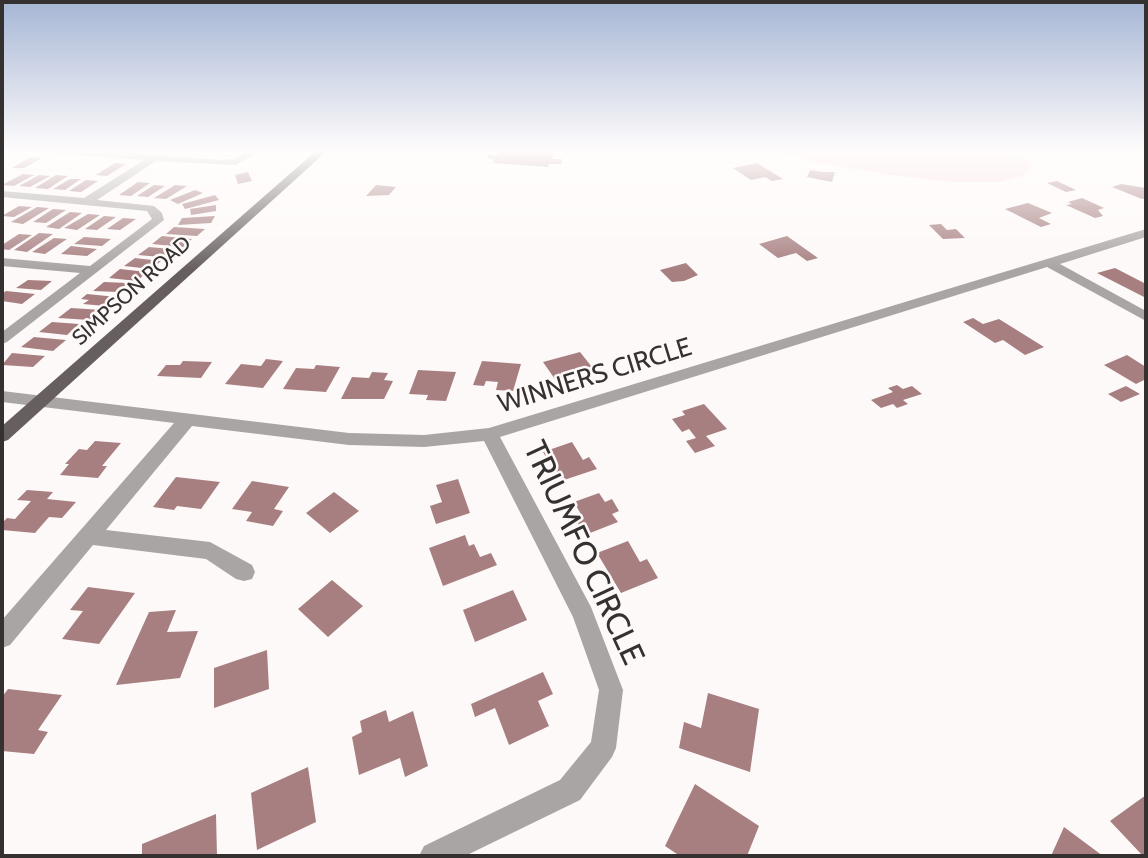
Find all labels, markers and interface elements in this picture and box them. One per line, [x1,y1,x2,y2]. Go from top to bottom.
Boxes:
street label: SIMPSON ROAD [67,231,197,351]
street label: WINNERS CIRCLE [494,332,696,420]
street label: TRIUMFO CIRCLE [514,435,652,671]

